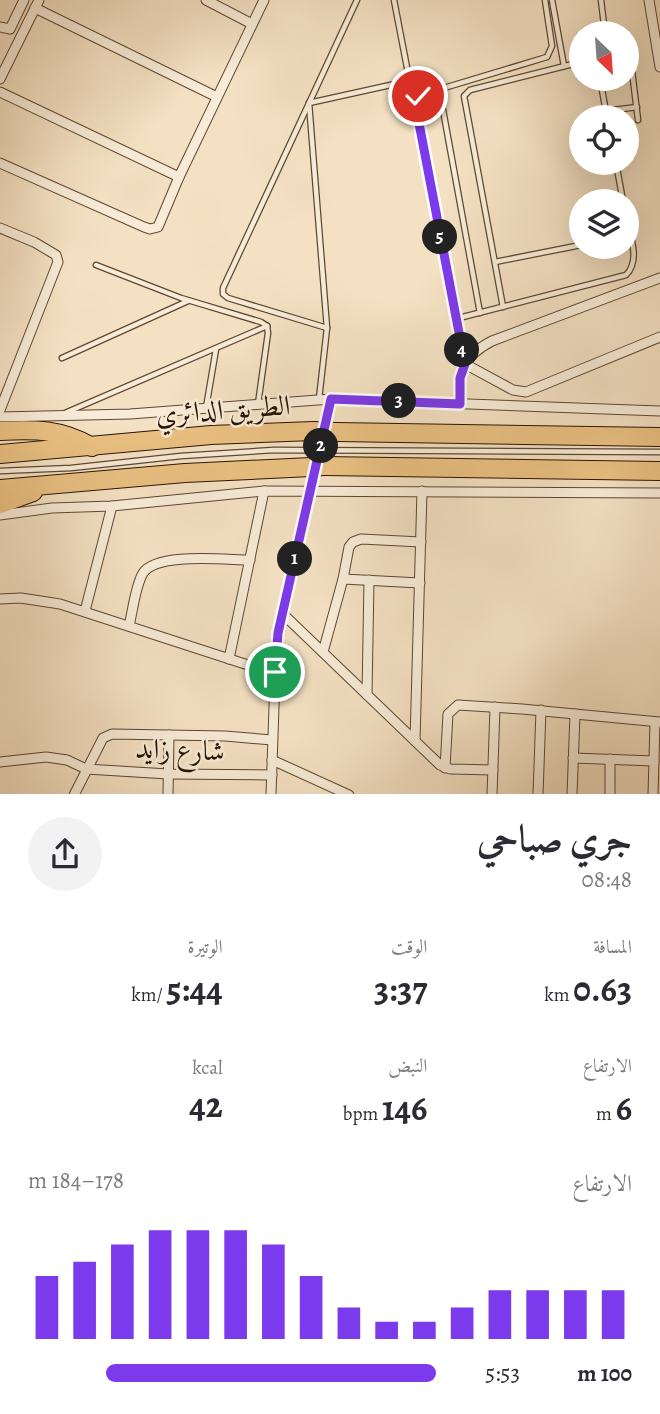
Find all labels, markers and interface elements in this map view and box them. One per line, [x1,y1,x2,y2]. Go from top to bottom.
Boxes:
north arrow [569,21,639,91]
map controls [569,21,639,259]
pin [388,66,448,126]
icon: check [399,77,437,115]
button: locate [569,105,639,175]
button: layers [569,189,639,259]
pin: 5 [422,219,458,254]
text: 5 [435,223,444,249]
pin: 4 [444,332,480,368]
text: 4 [457,336,466,362]
pin: 3 [382,384,416,418]
street label: الطريق الدائري [154,386,292,437]
text: 3 [394,387,403,413]
pin: 2 [304,428,338,464]
text: 2 [316,432,325,458]
pin: 1 [278,542,312,576]
text: 1 [291,545,298,571]
pin [245,642,305,702]
icon: arrive [256,653,294,691]
street label: شارع زايد [134,729,225,775]
text: جري صباحي [477,812,632,864]
button: share [28,817,102,891]
text: 08:48 [582,864,632,895]
text: الوتيرة [188,934,223,960]
text: الوقت [391,934,427,960]
text: المسافة [593,934,632,960]
text: 5:44 [166,965,223,1013]
text: 3:37 [374,965,427,1013]
text: 0.63 [573,965,632,1013]
text: /km [131,982,166,1008]
text: km [544,982,573,1008]
text: النبض [388,1053,427,1079]
text: الارتفاع [583,1053,632,1079]
text: kcal [192,1055,223,1081]
text: 42 [189,1081,223,1129]
text: 146 [382,1084,427,1132]
text: 6 [616,1084,632,1132]
text: bpm [343,1101,382,1127]
text: m [596,1101,616,1127]
text: 178–184 m [28,1165,124,1196]
text: الارتفاع [572,1168,632,1199]
text: 5:53 [485,1358,520,1389]
text: 100 m [577,1358,632,1389]

